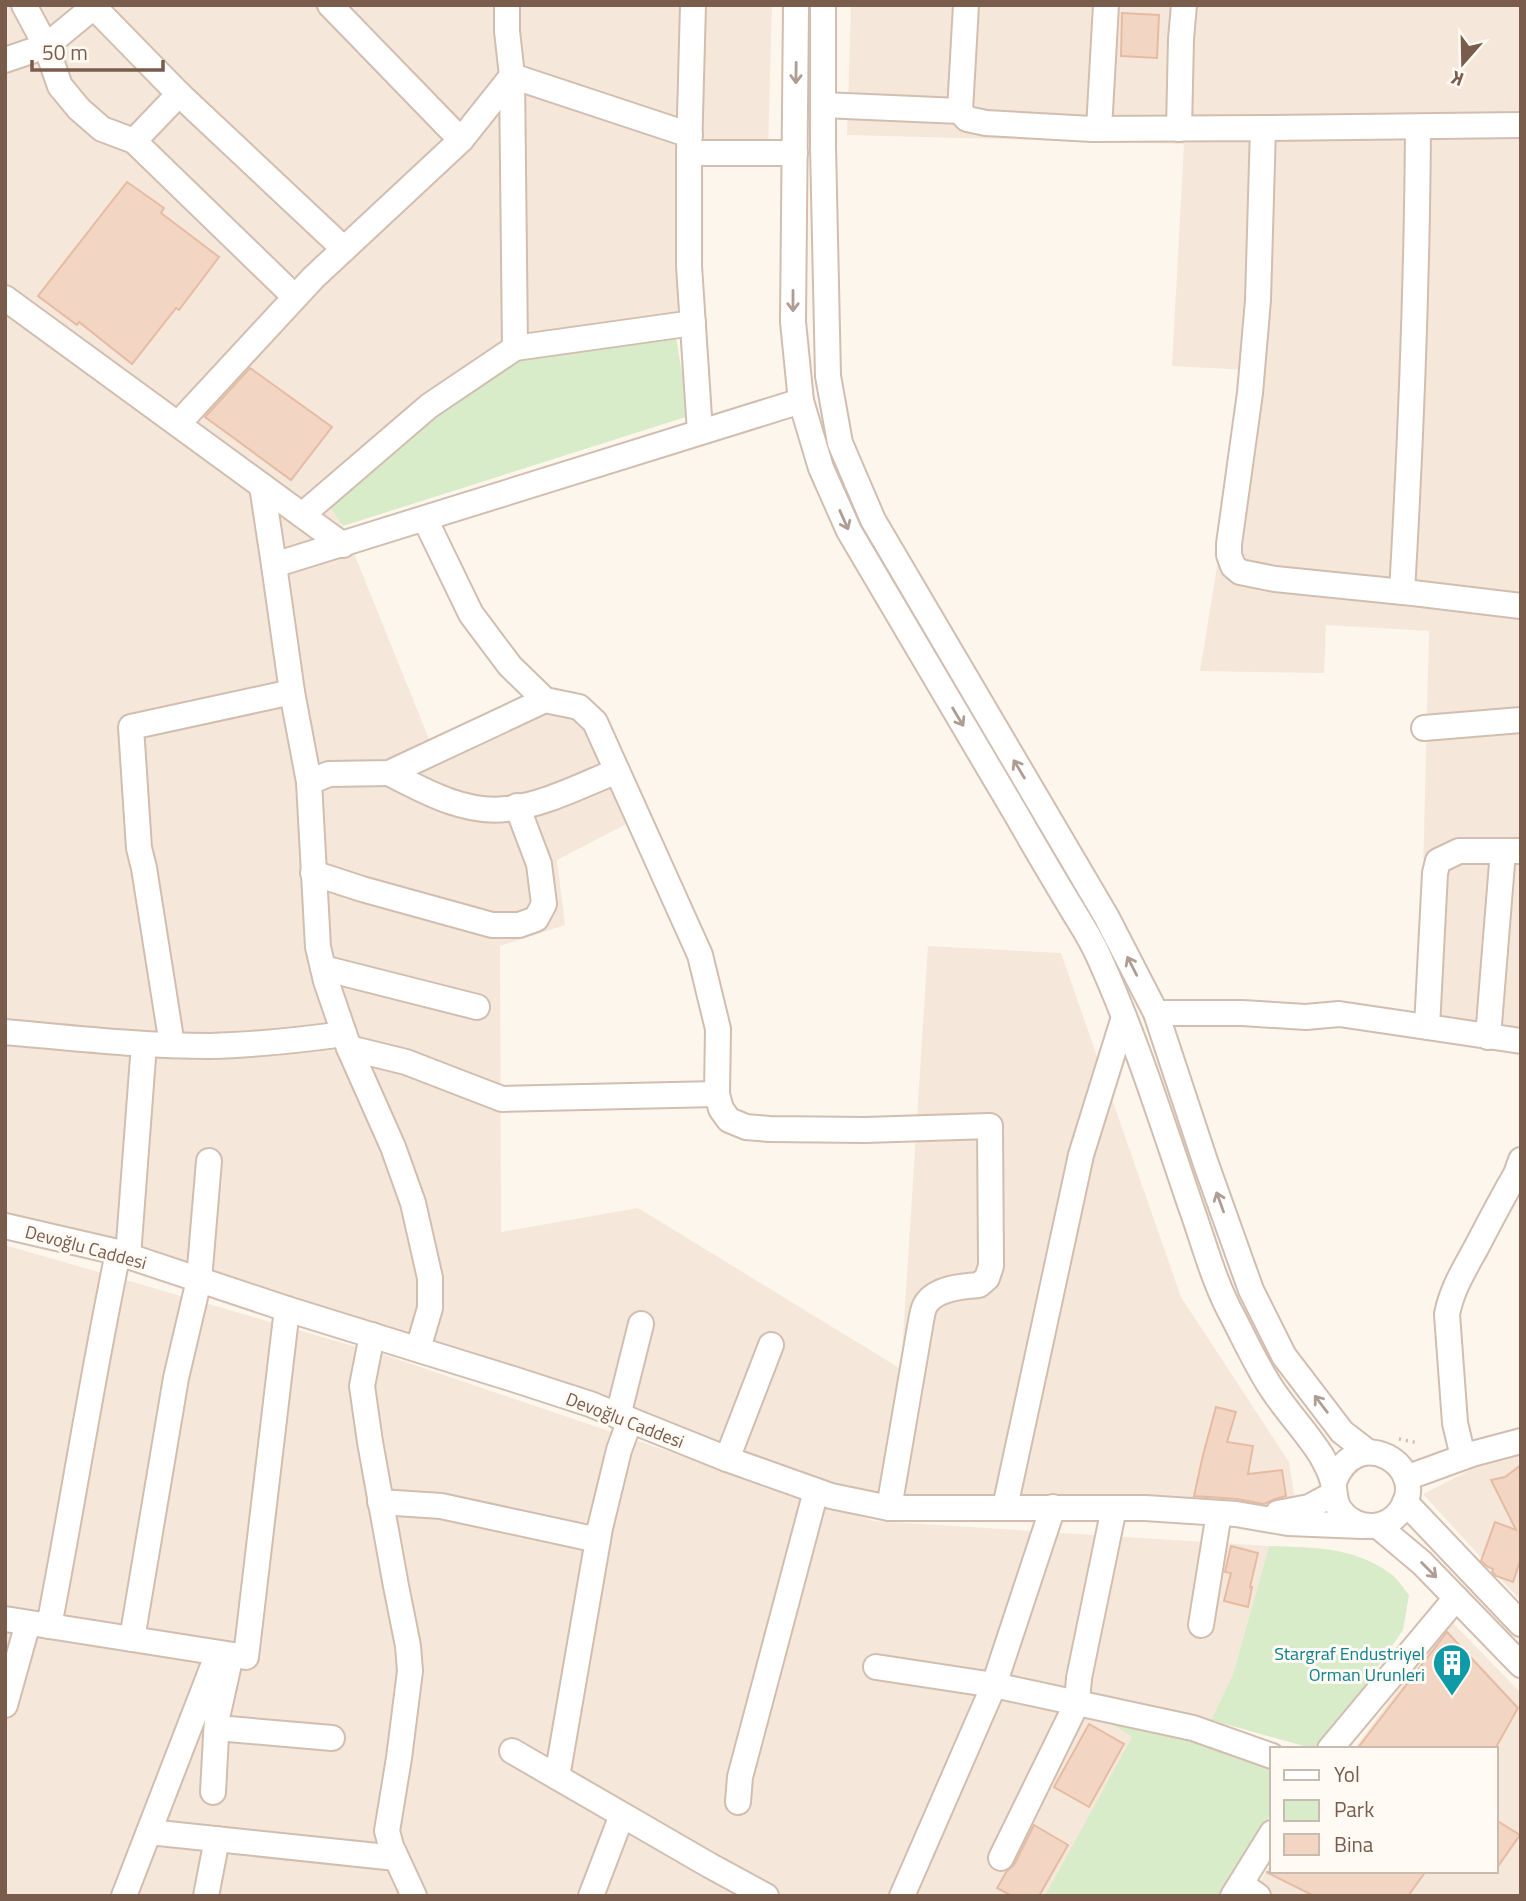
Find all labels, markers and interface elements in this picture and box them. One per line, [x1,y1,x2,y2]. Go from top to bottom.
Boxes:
scale bar [32,28,163,72]
north arrow [1428,28,1498,98]
text: 50 m [42,36,88,68]
one-way arrow [789,62,802,85]
text: K [1447,64,1467,95]
one-way arrow [786,289,800,312]
one-way arrow [838,509,851,530]
one-way arrow [952,706,966,726]
one-way arrow [1012,759,1026,779]
one-way arrow [1124,956,1138,977]
one-way arrow [1212,1191,1225,1213]
street label: Devoğlu Caddesi [22,1218,150,1276]
street label: Devoğlu Caddesi [562,1385,688,1455]
one-way arrow [1313,1395,1328,1414]
one-way arrow [1421,1562,1438,1579]
place label: Stargraf Endustriyel Orman Urunleri [1274,1640,1425,1688]
building icon: Stargraf Endustriyel Orman Urunleri [1431,1642,1473,1697]
legend [1270,1747,1498,1873]
text: Yol [1334,1758,1360,1790]
text: Park [1334,1793,1374,1825]
text: Bina [1334,1828,1374,1860]

